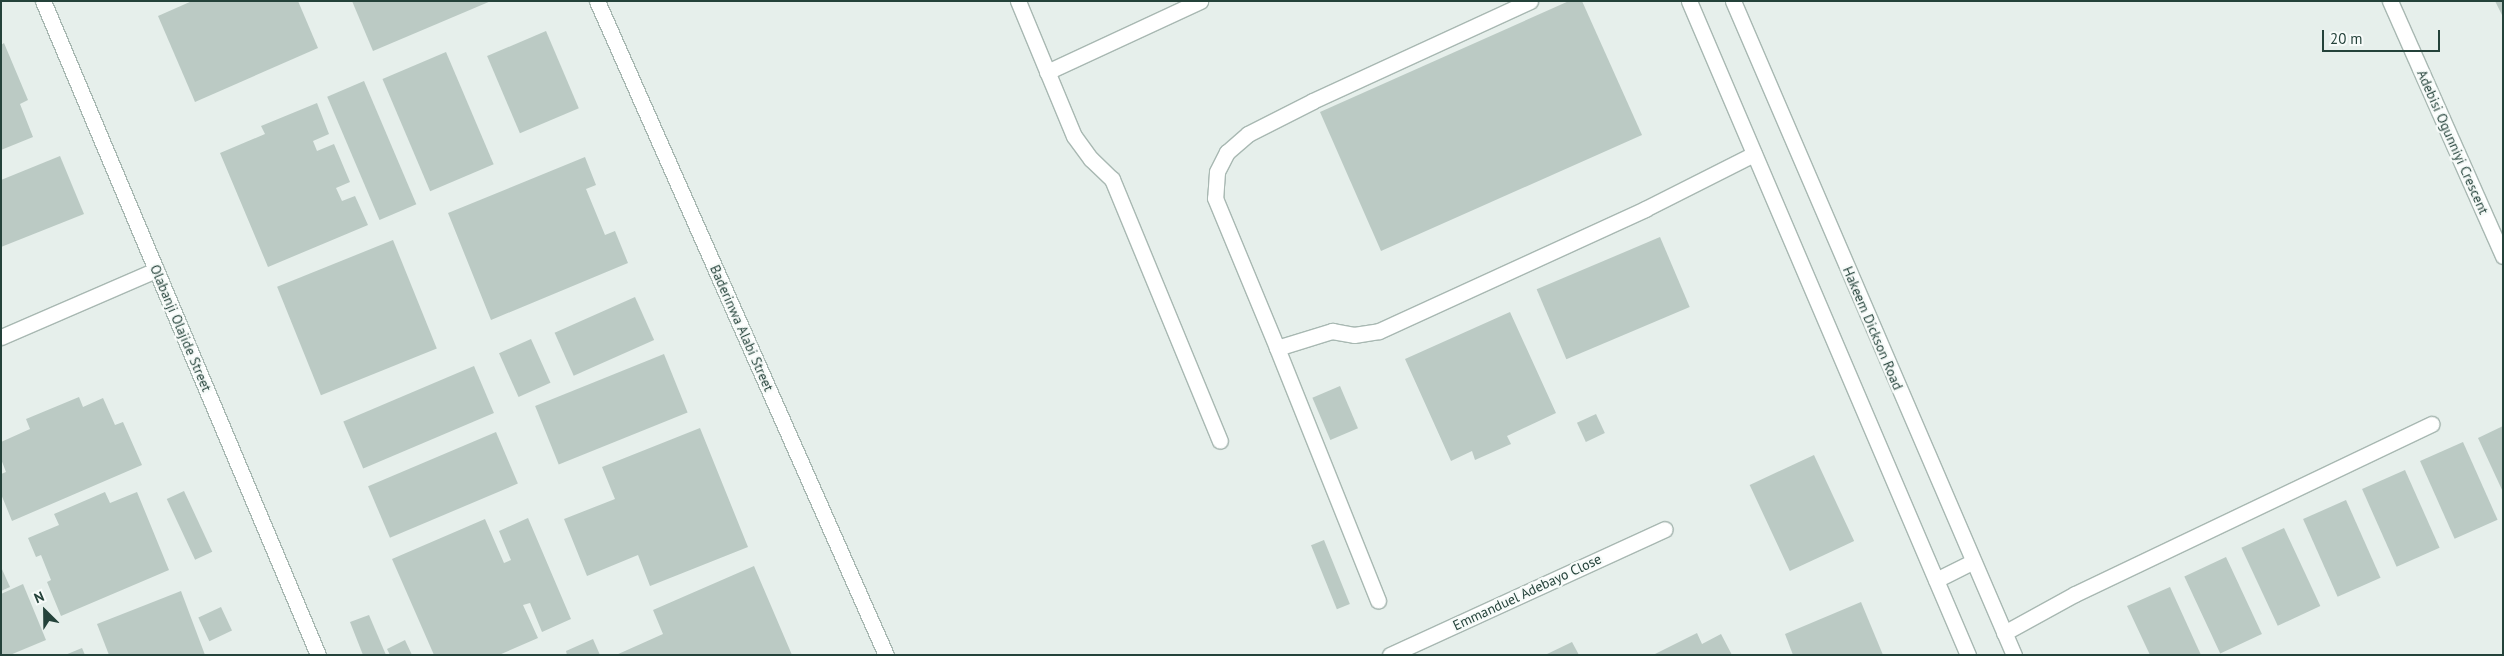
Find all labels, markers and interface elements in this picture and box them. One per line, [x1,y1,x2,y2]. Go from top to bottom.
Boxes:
scale bar [2324,20,2442,52]
text: 20 m [2330,29,2363,48]
street label: Adebisi Ogunniyi Crescent [2414,67,2492,217]
street label: Olabanji Olajide Street [147,262,215,394]
street label: Baderinwa Alabi Street [706,262,778,394]
street label: Hakeem Dickson Road [1839,264,1907,392]
street label: Emmanduel Adebayo Close [1450,550,1604,634]
north arrow [20,586,70,636]
text: N [31,587,47,607]

